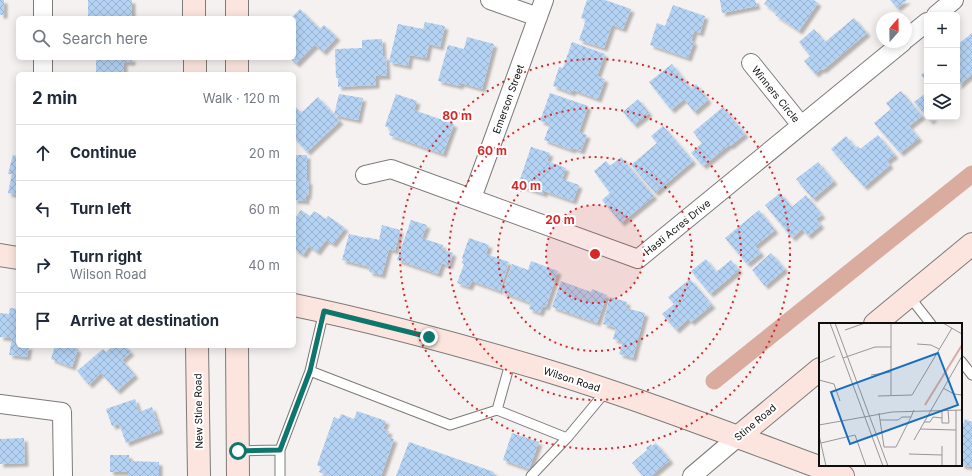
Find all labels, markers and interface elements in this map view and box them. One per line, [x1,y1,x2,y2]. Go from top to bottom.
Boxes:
north arrow [876,12,912,48]
map controls [924,12,960,120]
button: + [924,12,960,48]
search box [16,16,296,60]
icon: search [30,27,52,49]
text: Search here [62,29,148,48]
button: − [924,48,960,84]
street label: Emerson Street [490,62,526,135]
street label: Winners Circle [750,63,802,125]
button: layers [924,84,960,120]
text: 2 min [32,88,77,108]
text: Walk · 120 m [203,90,280,106]
text: 80 m [442,108,472,123]
icon: ahead [32,142,54,164]
text: Continue [70,143,137,162]
text: 60 m [477,143,507,158]
text: 20 m [249,145,280,161]
text: 40 m [511,178,541,193]
street label: Hasti Acres Drive [641,196,713,257]
icon: left [32,198,54,220]
text: Turn left [70,199,131,218]
text: 60 m [249,201,280,217]
text: 20 m [545,212,575,227]
text: Turn right [70,247,142,266]
centre of rings [588,247,602,261]
icon: right [32,254,54,276]
text: 40 m [248,257,280,273]
text: Wilson Road [70,266,146,282]
icon: arrive [32,310,54,332]
text: Arrive at destination [70,311,219,330]
inset map [819,323,962,466]
route end [420,328,438,346]
street label: Wilson Road [542,364,602,394]
street label: New Stine Road [191,373,205,449]
street label: Stine Road [732,401,778,443]
route start [229,442,247,460]

